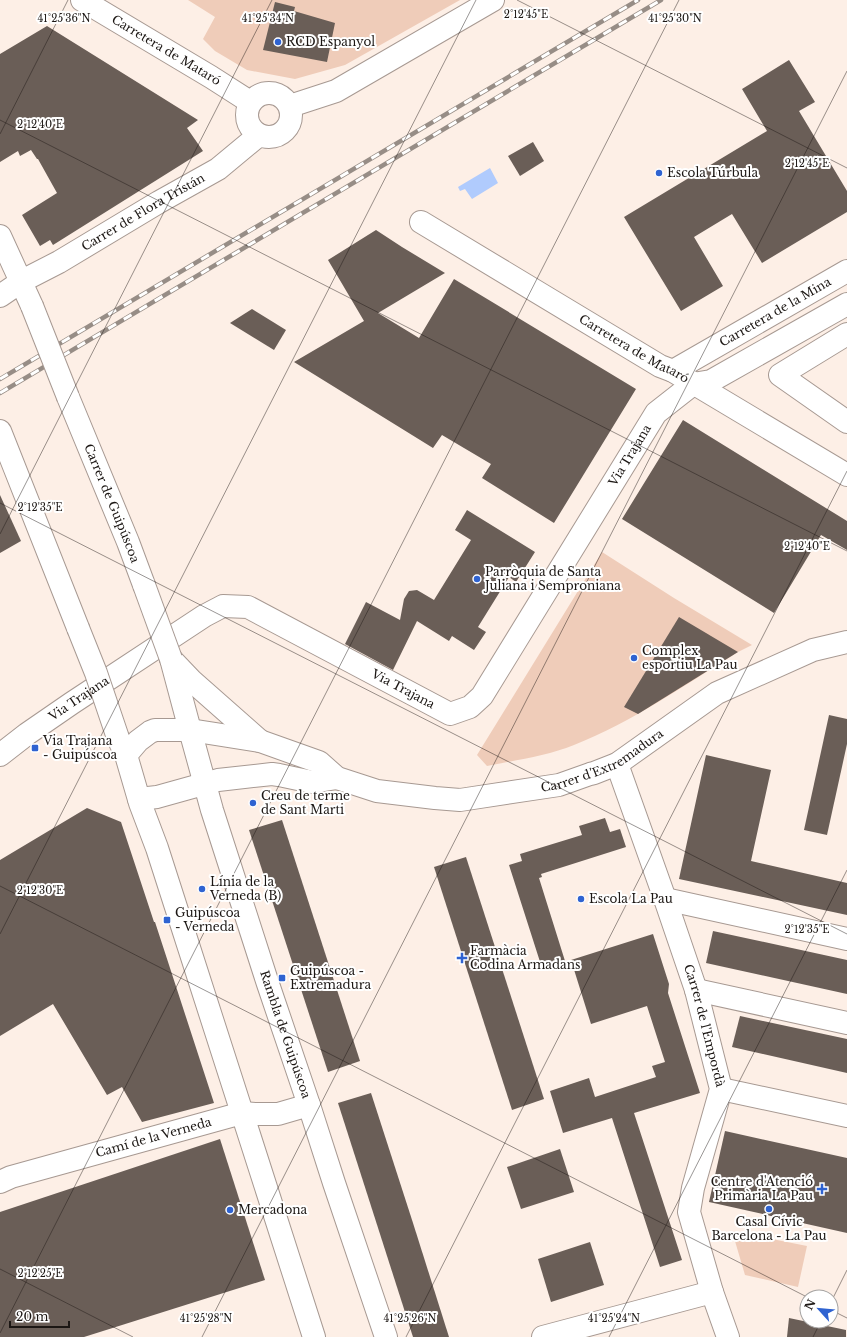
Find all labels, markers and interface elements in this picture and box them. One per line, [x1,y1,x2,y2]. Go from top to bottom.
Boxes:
text: 2°12'45"E [504,8,548,21]
street label: Carretera de Mataró [109,11,224,88]
text: 41°25'36"N [37,12,91,25]
text: 41°25'34"N [242,12,294,25]
text: 41°25'30"N [648,12,702,25]
place label: RCD Espanyol [286,34,375,49]
marker: RCD Espanyol [273,37,283,47]
text: 2°12'40"E [17,118,63,131]
text: 2°12'45"E [785,157,829,170]
place label: Escola Túrbula [667,165,758,180]
marker: Escola Túrbula [654,168,664,178]
street label: Carrer de Flora Tristán [78,170,207,254]
street label: Carretera de la Mina [717,274,834,350]
street label: Carretera de Mataró [576,311,692,386]
street label: Via Trajana [604,421,654,489]
street label: Carrer de Guipúscoa [81,442,143,565]
text: 2°12'35"E [17,501,63,514]
text: 2°12'40"E [784,540,830,553]
place label: Parròquia de Santa Juliana i Semproniana [483,564,621,593]
marker: Parròquia de Santa Juliana i Semproniana [472,574,482,584]
place label: Complex esportiu La Pau [642,643,738,672]
marker: Complex esportiu La Pau [629,653,639,663]
street label: Via Trajana [368,665,438,712]
street label: Via Trajana [45,673,112,724]
street label: Carrer d'Extremadura [540,725,666,795]
place label: Via Trajana - Guipúscoa [42,733,117,762]
marker: Via Trajana - Guipúscoa [30,743,40,753]
place label: Creu de terme de Sant Marti [261,788,350,817]
marker: Creu de terme de Sant Marti [248,798,258,808]
place label: Línia de la Verneda (B) [209,874,281,903]
text: 2°12'30"E [17,884,63,897]
marker: Línia de la Verneda (B) [197,884,207,894]
place label: Escola La Pau [589,891,673,906]
marker: Escola La Pau [576,894,586,904]
place label: Guipúscoa - Verneda [175,905,240,934]
marker: Guipúscoa - Verneda [162,915,172,925]
text: 2°12'35"E [784,923,830,936]
place label: Farmàcia Codina Armadans [470,943,580,972]
marker: Farmàcia Codina Armadans [457,953,467,963]
street label: Carrer de l'Empordà [681,962,728,1089]
place label: Guipúscoa - Extremadura [290,963,371,992]
street label: Rambla de Guipúscoa [257,968,314,1101]
marker: Guipúscoa - Extremadura [277,973,287,983]
street label: Camí de la Verneda [94,1114,213,1160]
place label: Centre d'Atenció Primària La Pau [711,1174,813,1203]
marker: Centre d'Atenció Primària La Pau [816,1183,828,1195]
place label: Mercadona [238,1202,308,1217]
marker: Casal Cívic Barcelona - La Pau [764,1204,774,1214]
marker: Mercadona [225,1205,235,1215]
place label: Casal Cívic Barcelona - La Pau [711,1214,827,1243]
text: 2°12'25"E [17,1267,63,1280]
north arrow [799,1289,839,1329]
text: N [802,1296,819,1312]
scale bar [10,1303,69,1329]
text: 20 m [16,1309,48,1324]
text: 41°25'28"N [180,1312,232,1325]
text: 41°25'26"N [383,1312,437,1325]
text: 41°25'24"N [588,1312,640,1325]

